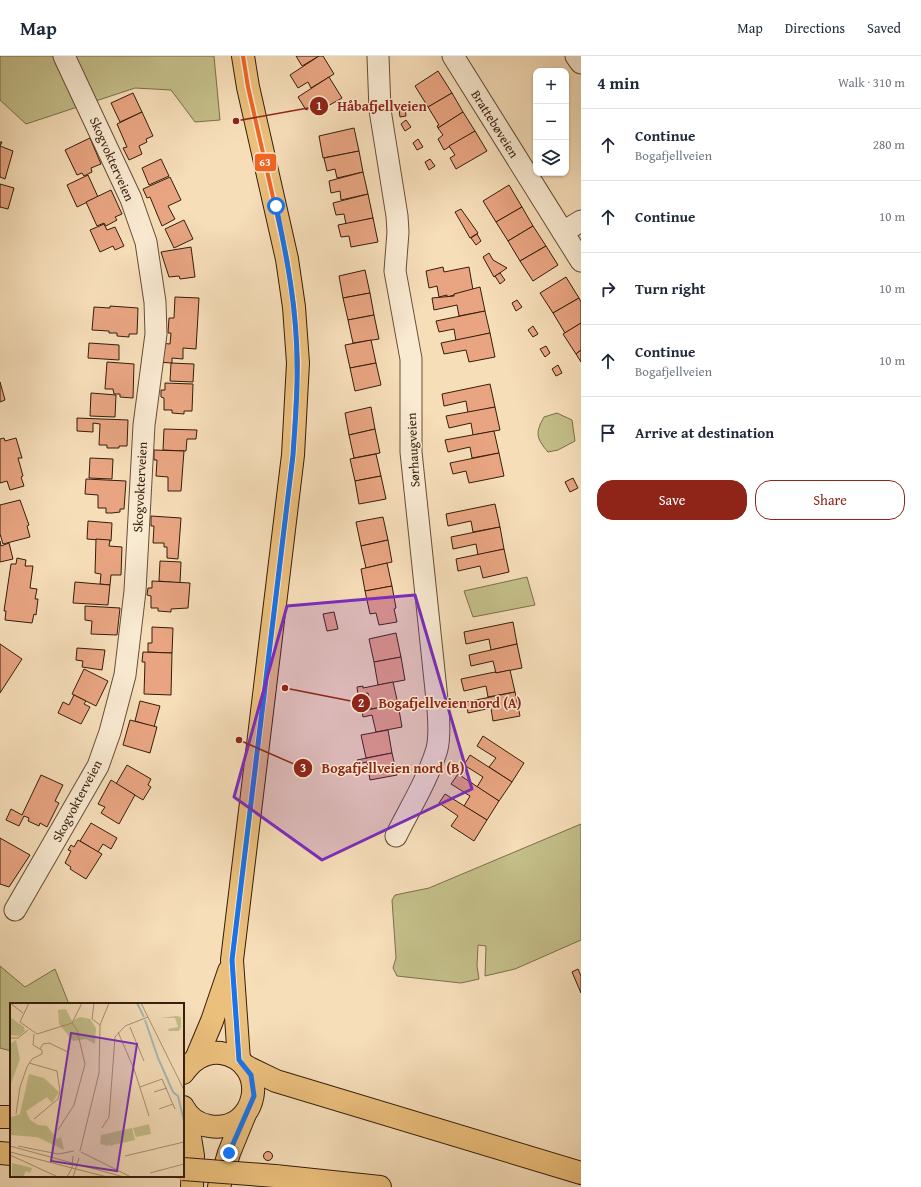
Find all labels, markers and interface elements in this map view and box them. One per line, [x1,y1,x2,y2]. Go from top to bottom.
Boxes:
text: Map [20,14,57,42]
text: Map [737,18,763,38]
text: Directions [785,18,845,38]
text: Saved [867,18,901,38]
map controls [533,68,569,176]
button: + [533,68,569,104]
text: 4 min [597,70,639,95]
text: Walk · 310 m [838,73,905,92]
street label: Brattebøveien [467,86,524,162]
callout: Håbafjellveien [309,93,435,119]
text: Håbafjellveien [337,96,427,116]
text: 1 [316,97,322,114]
button: − [533,104,569,140]
street label: Skogvokterveien [85,114,139,205]
text: Continue [635,125,696,146]
icon: ahead [597,134,619,156]
text: 280 m [873,135,905,154]
button: layers [533,140,569,176]
text: Bogafjellveien [635,146,712,165]
line badge: 63 [254,153,277,172]
text: 63 [259,154,271,170]
route start [267,197,285,215]
icon: ahead [597,206,619,228]
text: Continue [635,206,696,227]
text: 10 m [879,207,905,226]
icon: right [597,278,619,300]
text: Turn right [635,278,706,299]
text: 10 m [879,279,905,298]
text: Continue [635,341,696,362]
icon: ahead [597,350,619,372]
text: 10 m [879,351,905,370]
text: Bogafjellveien [635,362,712,381]
street label: Sørhaugveien [402,412,424,488]
icon: arrive [597,422,619,444]
text: Arrive at destination [635,422,774,443]
street label: Skogvokterveien [128,441,152,533]
button: Save [597,480,747,520]
button: Share [755,480,905,520]
callout: Bogafjellveien nord (A) [351,690,530,716]
text: Bogafjellveien nord (A) [378,693,522,713]
text: 2 [358,694,364,711]
callout: Bogafjellveien nord (B) [293,755,472,781]
street label: Skogvokterveien [47,756,107,845]
text: Bogafjellveien nord (B) [322,758,465,778]
text: 3 [300,759,306,776]
inset map [10,1003,184,1177]
route end [220,1144,238,1162]

